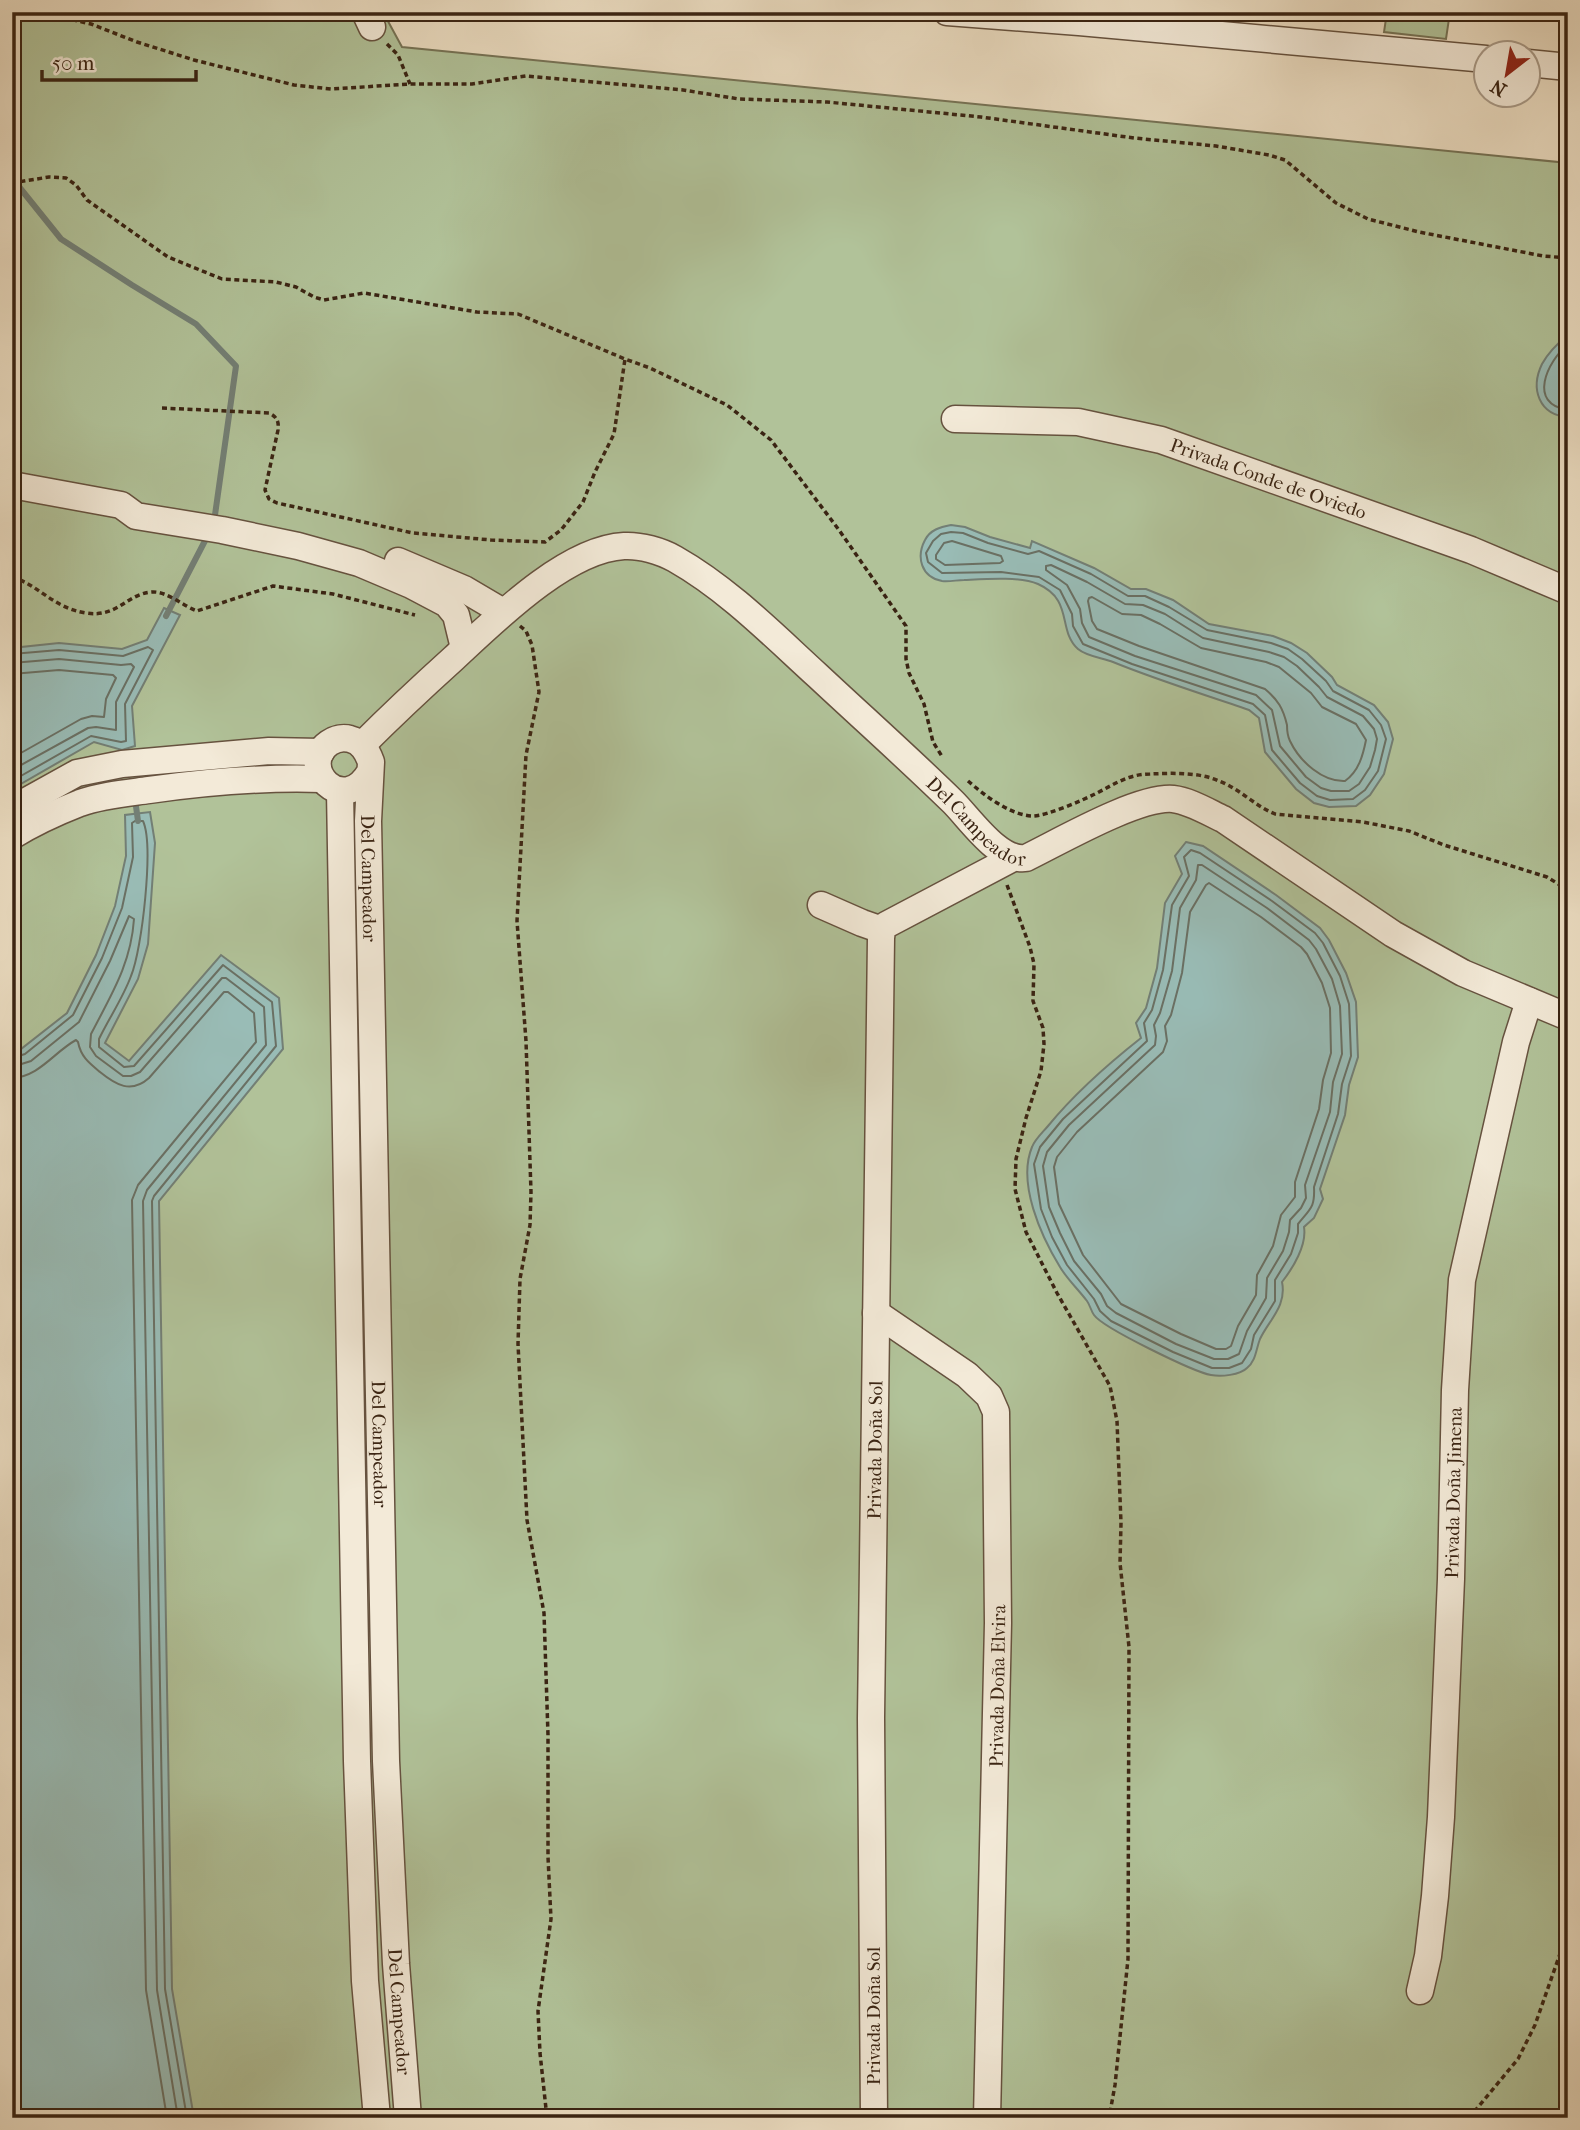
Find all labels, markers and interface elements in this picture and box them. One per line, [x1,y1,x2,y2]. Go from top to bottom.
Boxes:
scale bar [42,38,196,82]
north arrow [1472,38,1542,108]
text: 50 m [52,51,95,75]
text: N [1486,74,1511,101]
street label: Privada Conde de Oviedo [1167,434,1370,524]
street label: Del Campeador [921,772,1027,870]
street label: Del Campeador [356,814,380,943]
street label: Del Campeador [367,1380,391,1509]
street label: Privada Doña Sol [864,1381,887,1520]
street label: Privada Doña Jimena [1441,1407,1467,1579]
street label: Privada Doña Elvira [986,1604,1010,1768]
street label: Privada Doña Sol [863,1947,885,2085]
street label: Del Campeador [383,1948,415,2077]

